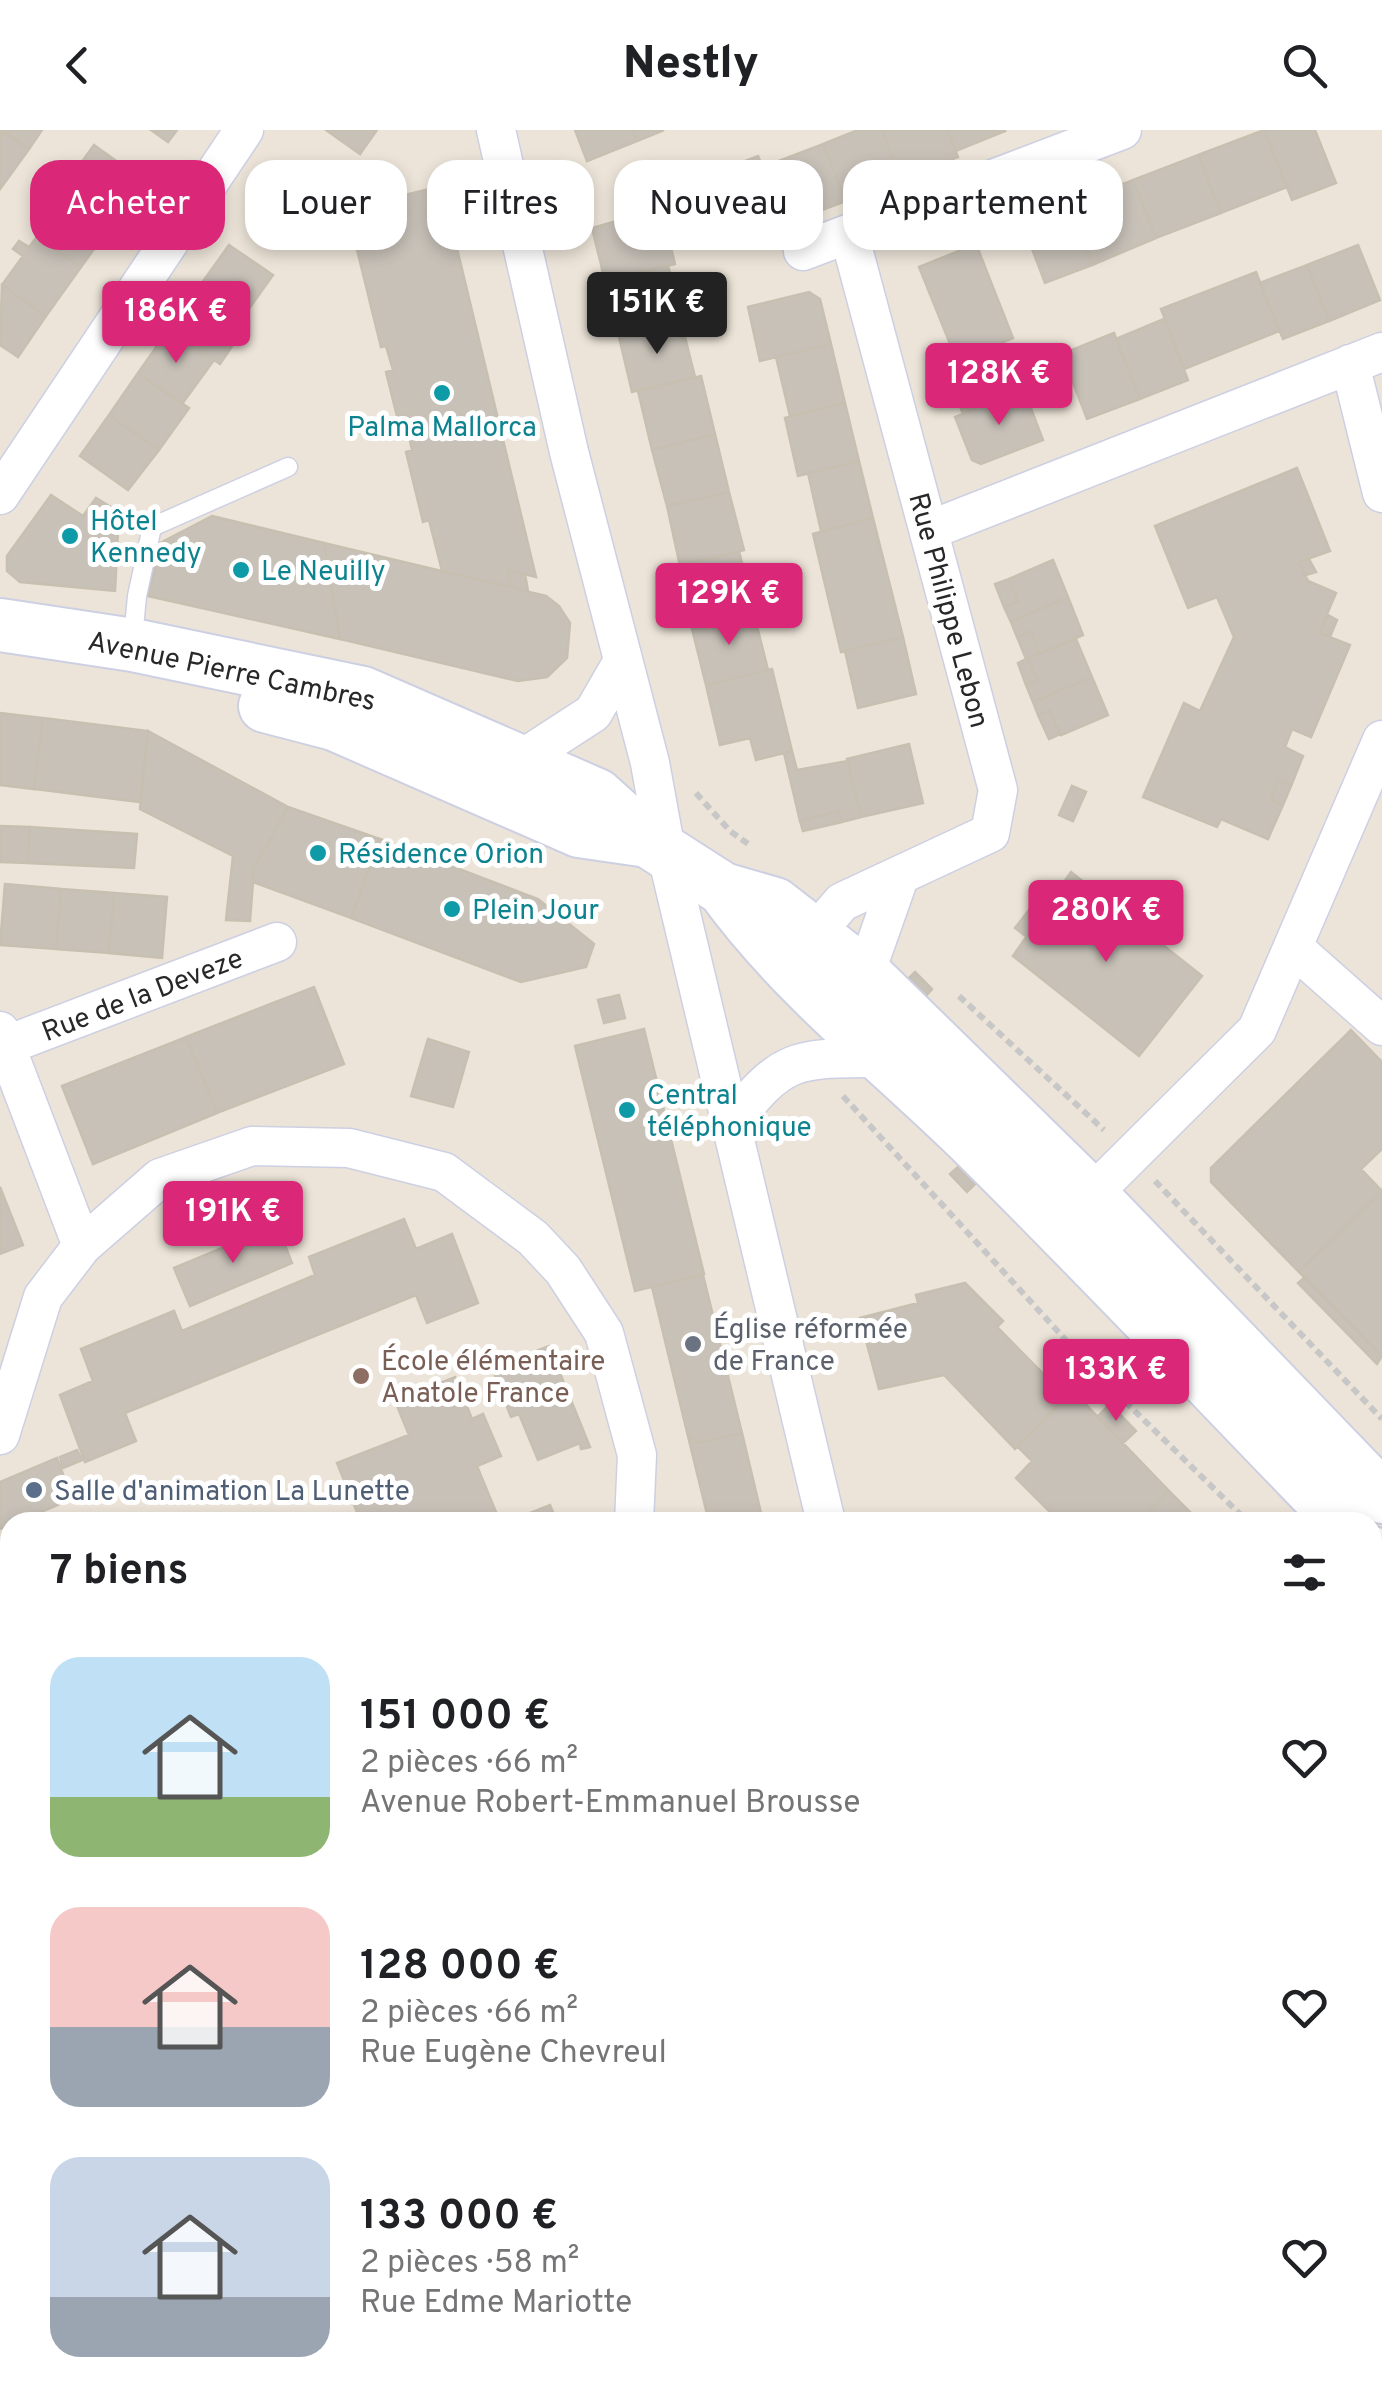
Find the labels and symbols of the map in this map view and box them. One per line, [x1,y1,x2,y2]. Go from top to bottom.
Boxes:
pin: 151K € [576,272,738,357]
pin: 186K € [95,281,257,366]
pin: 128K € [918,343,1080,428]
marker: Palma Mallorca [431,382,453,404]
place label: Palma Mallorca [347,411,537,447]
street label: Rue Philippe Lebon [898,489,996,732]
place label: Hôtel Kennedy [90,505,202,573]
marker: Hôtel Kennedy [59,525,81,547]
place label: Le Neuilly [261,555,386,591]
marker: Le Neuilly [230,559,252,581]
pin: 129K € [648,563,810,648]
street label: Avenue Pierre Cambres [84,625,379,721]
place label: Résidence Orion [338,838,544,874]
marker: Résidence Orion [307,842,329,864]
pin: 280K € [1025,880,1187,965]
place label: Plein Jour [472,894,599,930]
marker: Plein Jour [441,898,463,920]
street label: Rue de la Deveze [37,942,249,1052]
place label: Central téléphonique [647,1079,812,1147]
marker: Central téléphonique [616,1099,638,1121]
pin: 191K € [152,1181,314,1266]
place label: Église réformée de France [713,1311,908,1381]
marker: Église réformée de France [682,1333,704,1355]
pin: 133K € [1035,1339,1197,1424]
place label: École élémentaire Anatole France [381,1343,605,1413]
marker: École élémentaire Anatole France [350,1365,372,1387]
place label: Salle d'animation La Lunette [54,1475,410,1511]
marker: Salle d'animation La Lunette [23,1479,45,1501]

